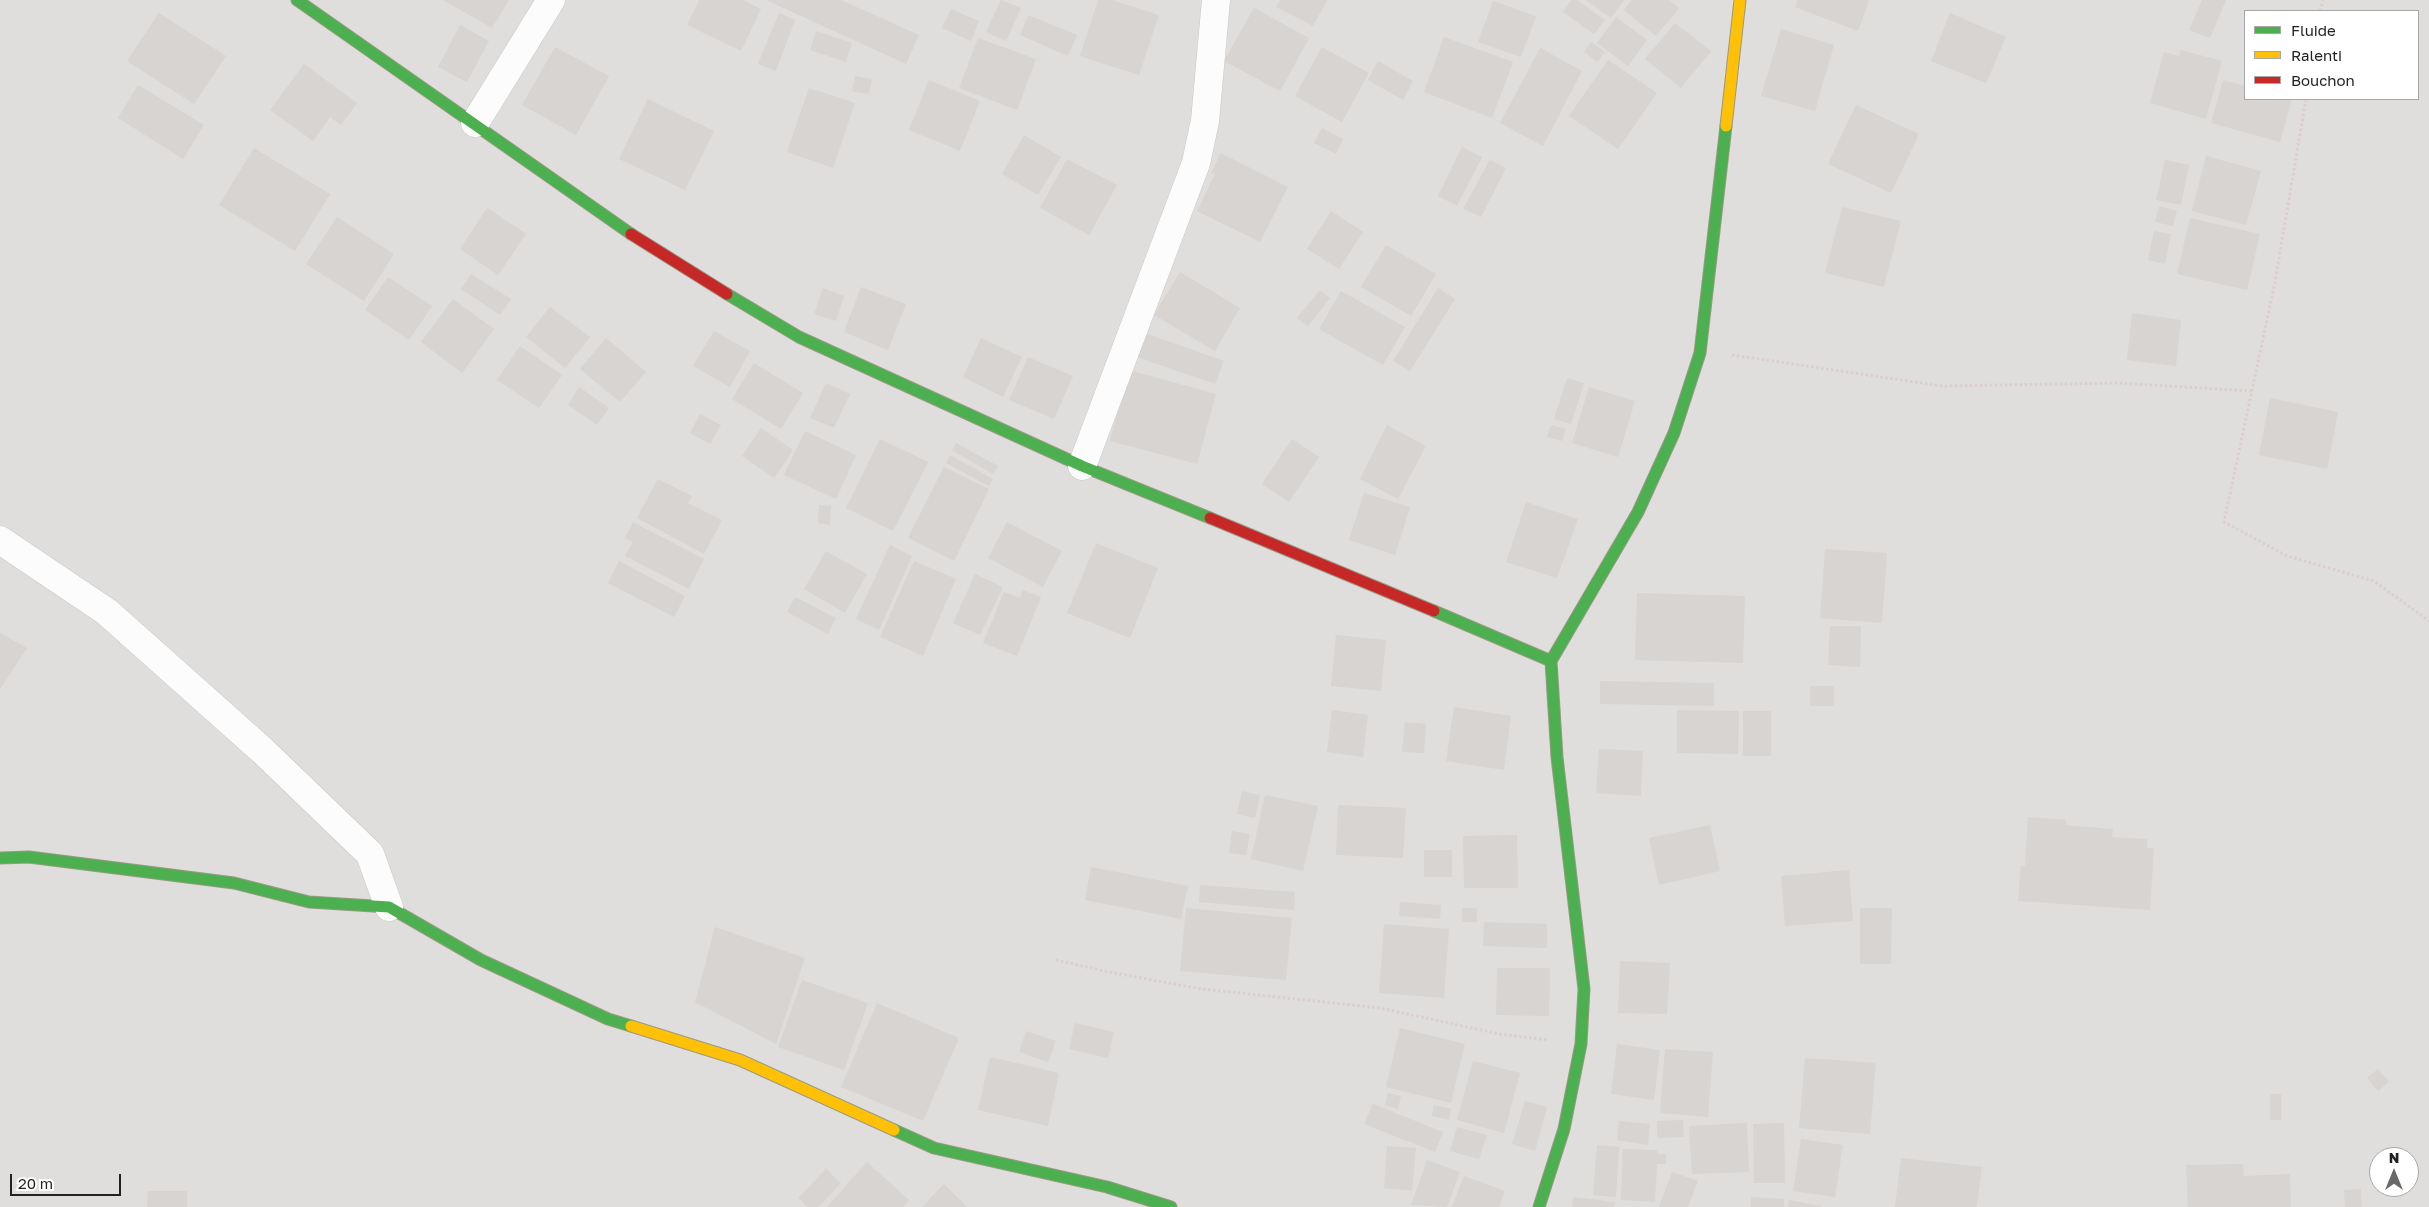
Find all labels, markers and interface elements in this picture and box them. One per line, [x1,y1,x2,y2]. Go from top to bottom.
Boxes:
legend [2244,10,2419,100]
text: Fluide [2291,21,2336,39]
text: Ralenti [2291,46,2342,64]
text: Bouchon [2291,71,2355,89]
north arrow [2369,1147,2419,1197]
text: N [2389,1149,2399,1166]
scale bar [12,1164,124,1196]
text: 20 m [18,1174,53,1192]

